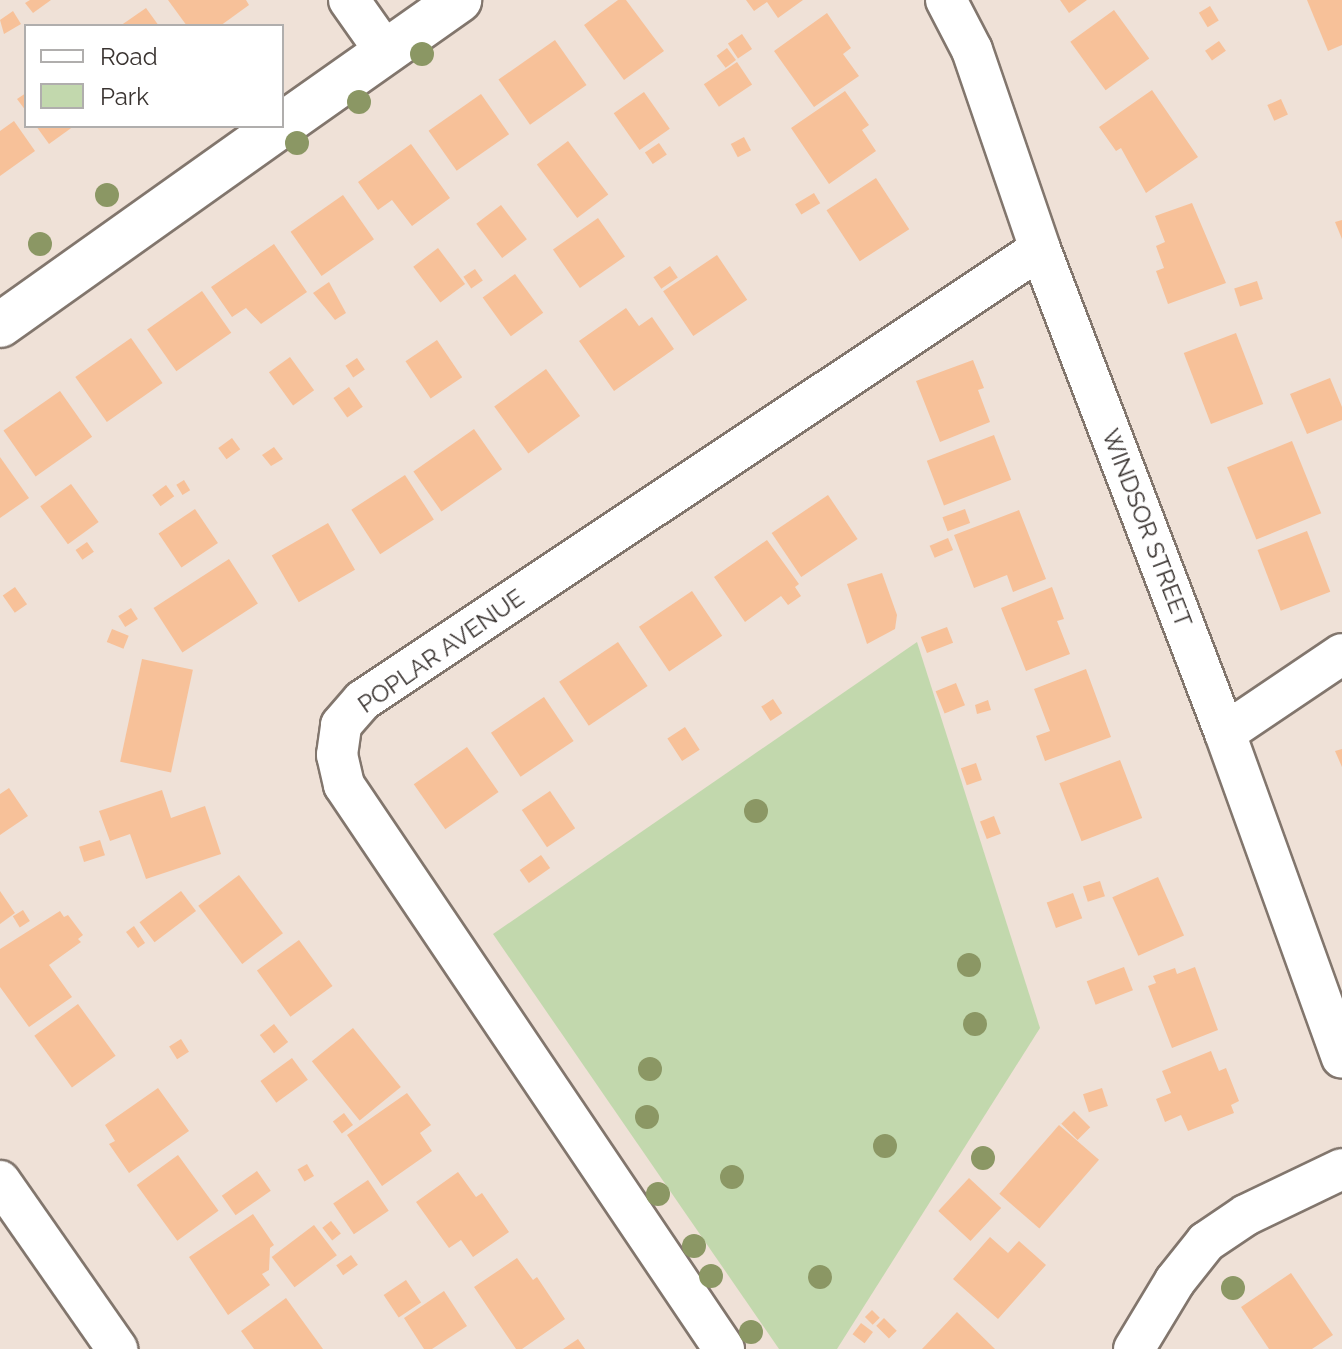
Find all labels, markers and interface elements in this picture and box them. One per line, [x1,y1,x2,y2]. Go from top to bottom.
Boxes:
legend [24,24,284,128]
text: Road [100,42,158,71]
text: Park [100,82,149,111]
street label: WINDSOR STREET [1096,425,1198,631]
street label: POPLAR AVENUE [352,583,530,719]

